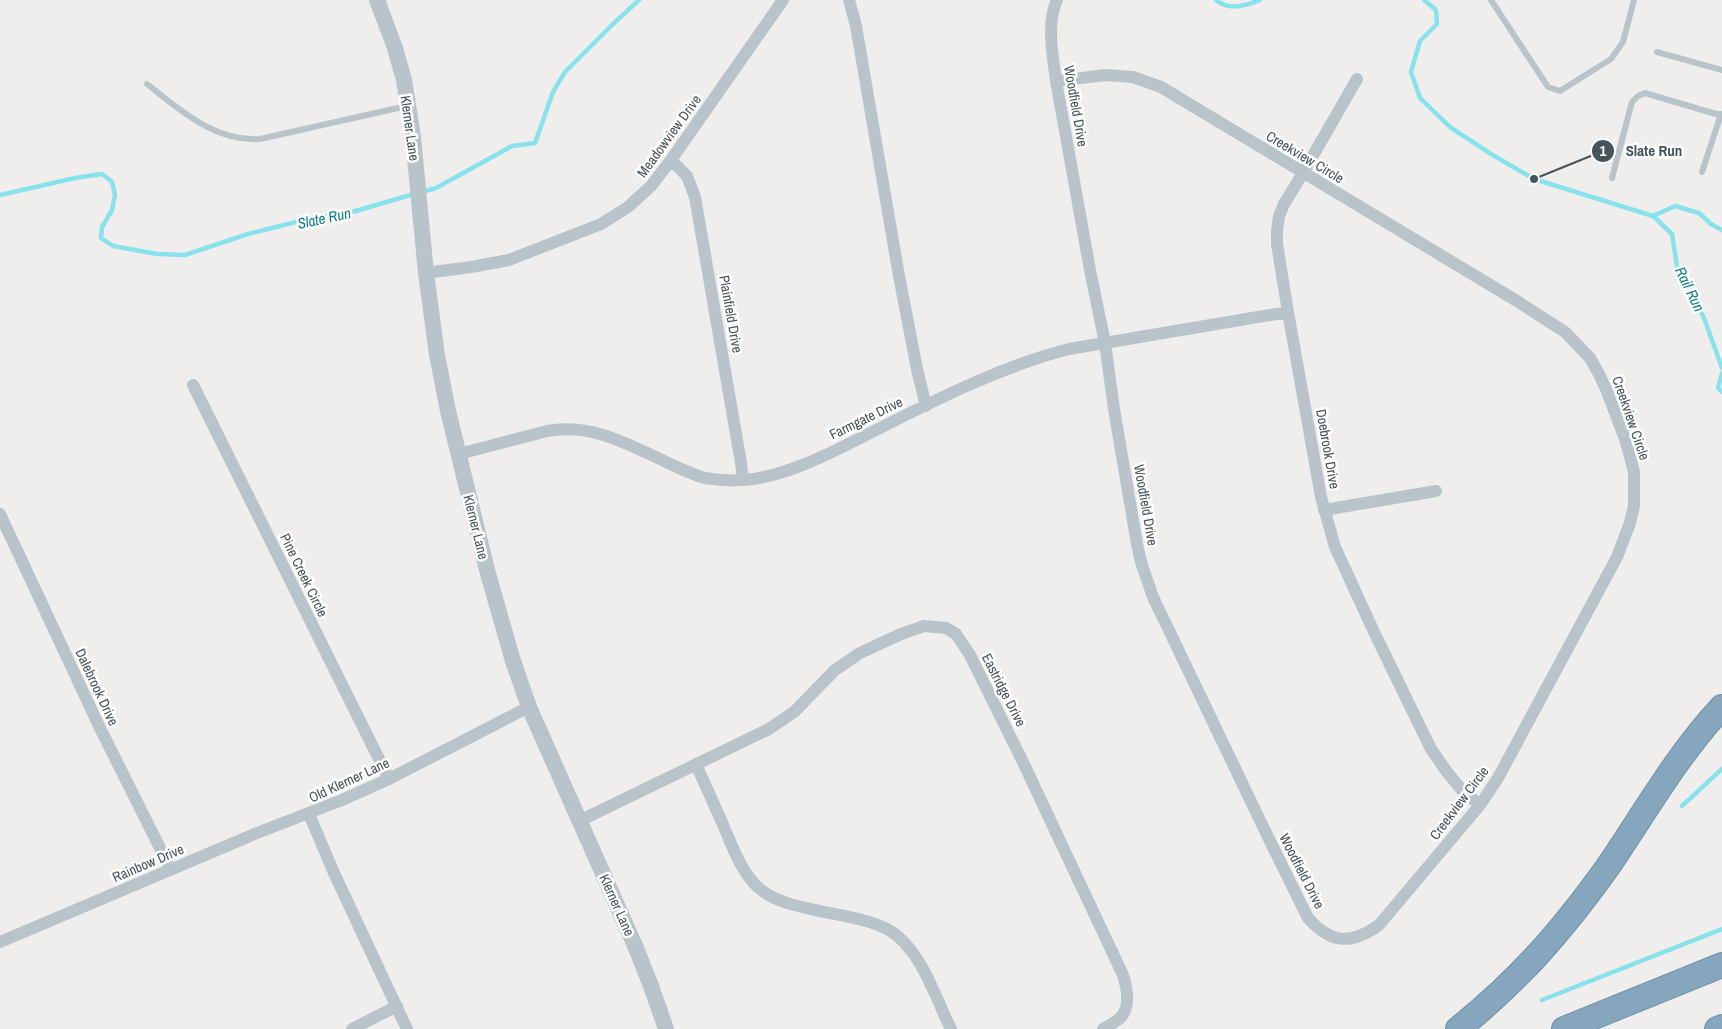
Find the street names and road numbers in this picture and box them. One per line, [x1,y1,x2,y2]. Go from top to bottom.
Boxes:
street label: Woodfield Drive [1060,64,1092,148]
street label: Meadowview Drive [633,91,705,181]
street label: Klerner Lane [397,94,423,162]
street label: Creekview Circle [1263,127,1347,187]
street label: Plainfield Drive [715,274,747,354]
street label: Creekview Circle [1608,374,1654,462]
street label: Farmgate Drive [826,393,906,443]
street label: Doebrook Drive [1312,408,1344,490]
street label: Woodfield Drive [1130,463,1162,547]
street label: Klerner Lane [459,493,493,561]
street label: Pine Creek Circle [276,530,332,620]
street label: Dalebrook Drive [71,646,123,728]
street label: Eastridge Drive [978,650,1030,730]
street label: Old Klerner Lane [306,754,392,806]
street label: Creekview Circle [1426,763,1492,843]
street label: Woodfield Drive [1275,830,1329,912]
street label: Rainbow Drive [110,840,186,886]
street label: Klerner Lane [595,871,639,939]

